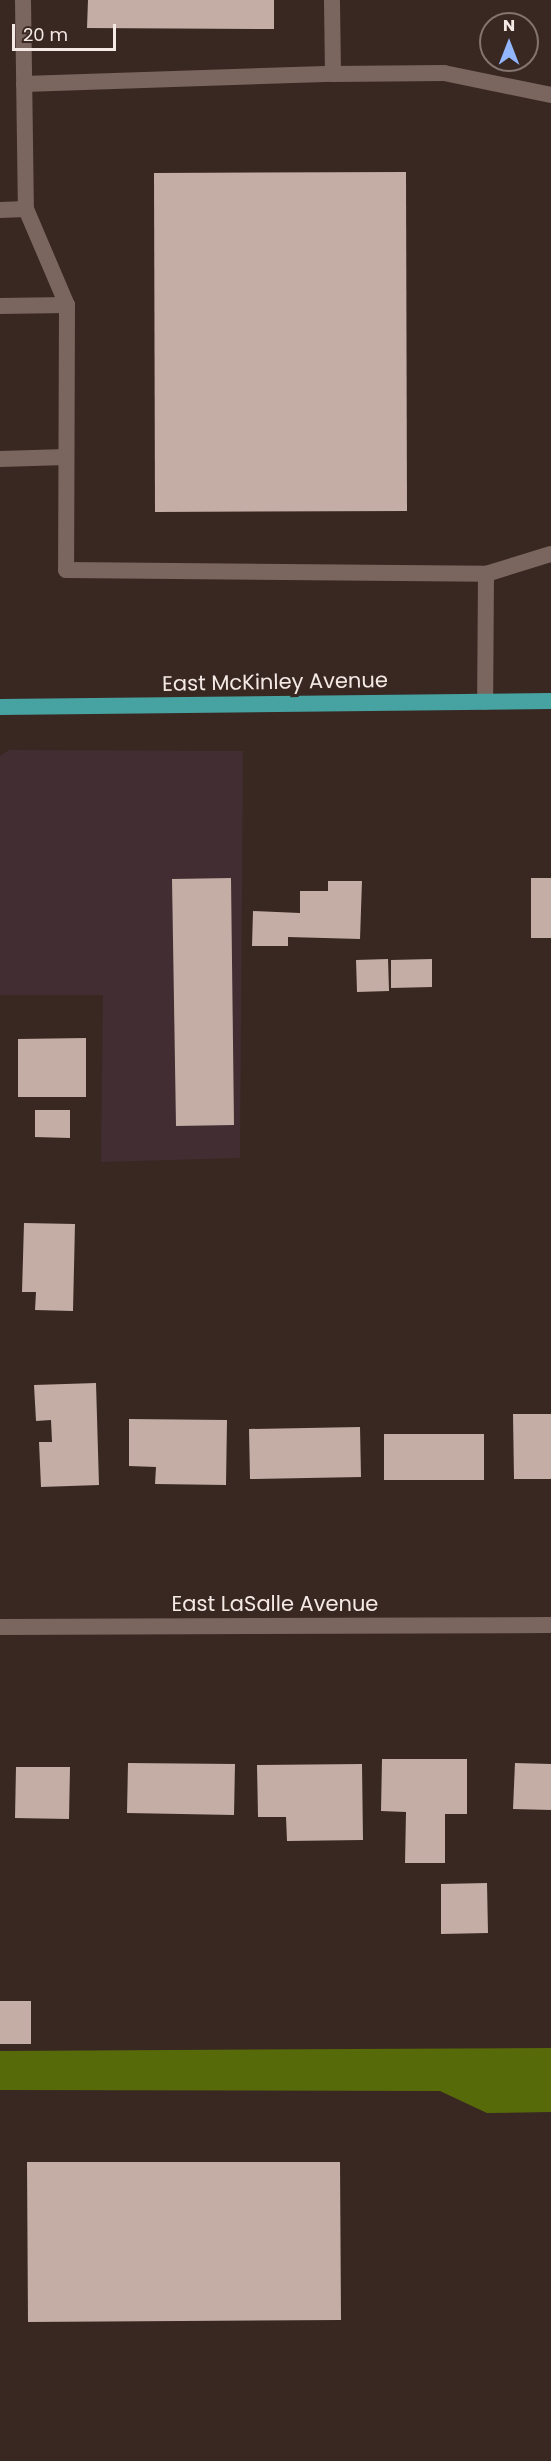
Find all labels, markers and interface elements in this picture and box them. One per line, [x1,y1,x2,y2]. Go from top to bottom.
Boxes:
scale bar [15,12,118,50]
north arrow [479,12,539,72]
text: N [503,14,515,37]
text: 20 m [23,22,68,47]
street label: East McKinley Avenue [162,667,388,697]
street label: East LaSalle Avenue [172,1591,378,1617]

